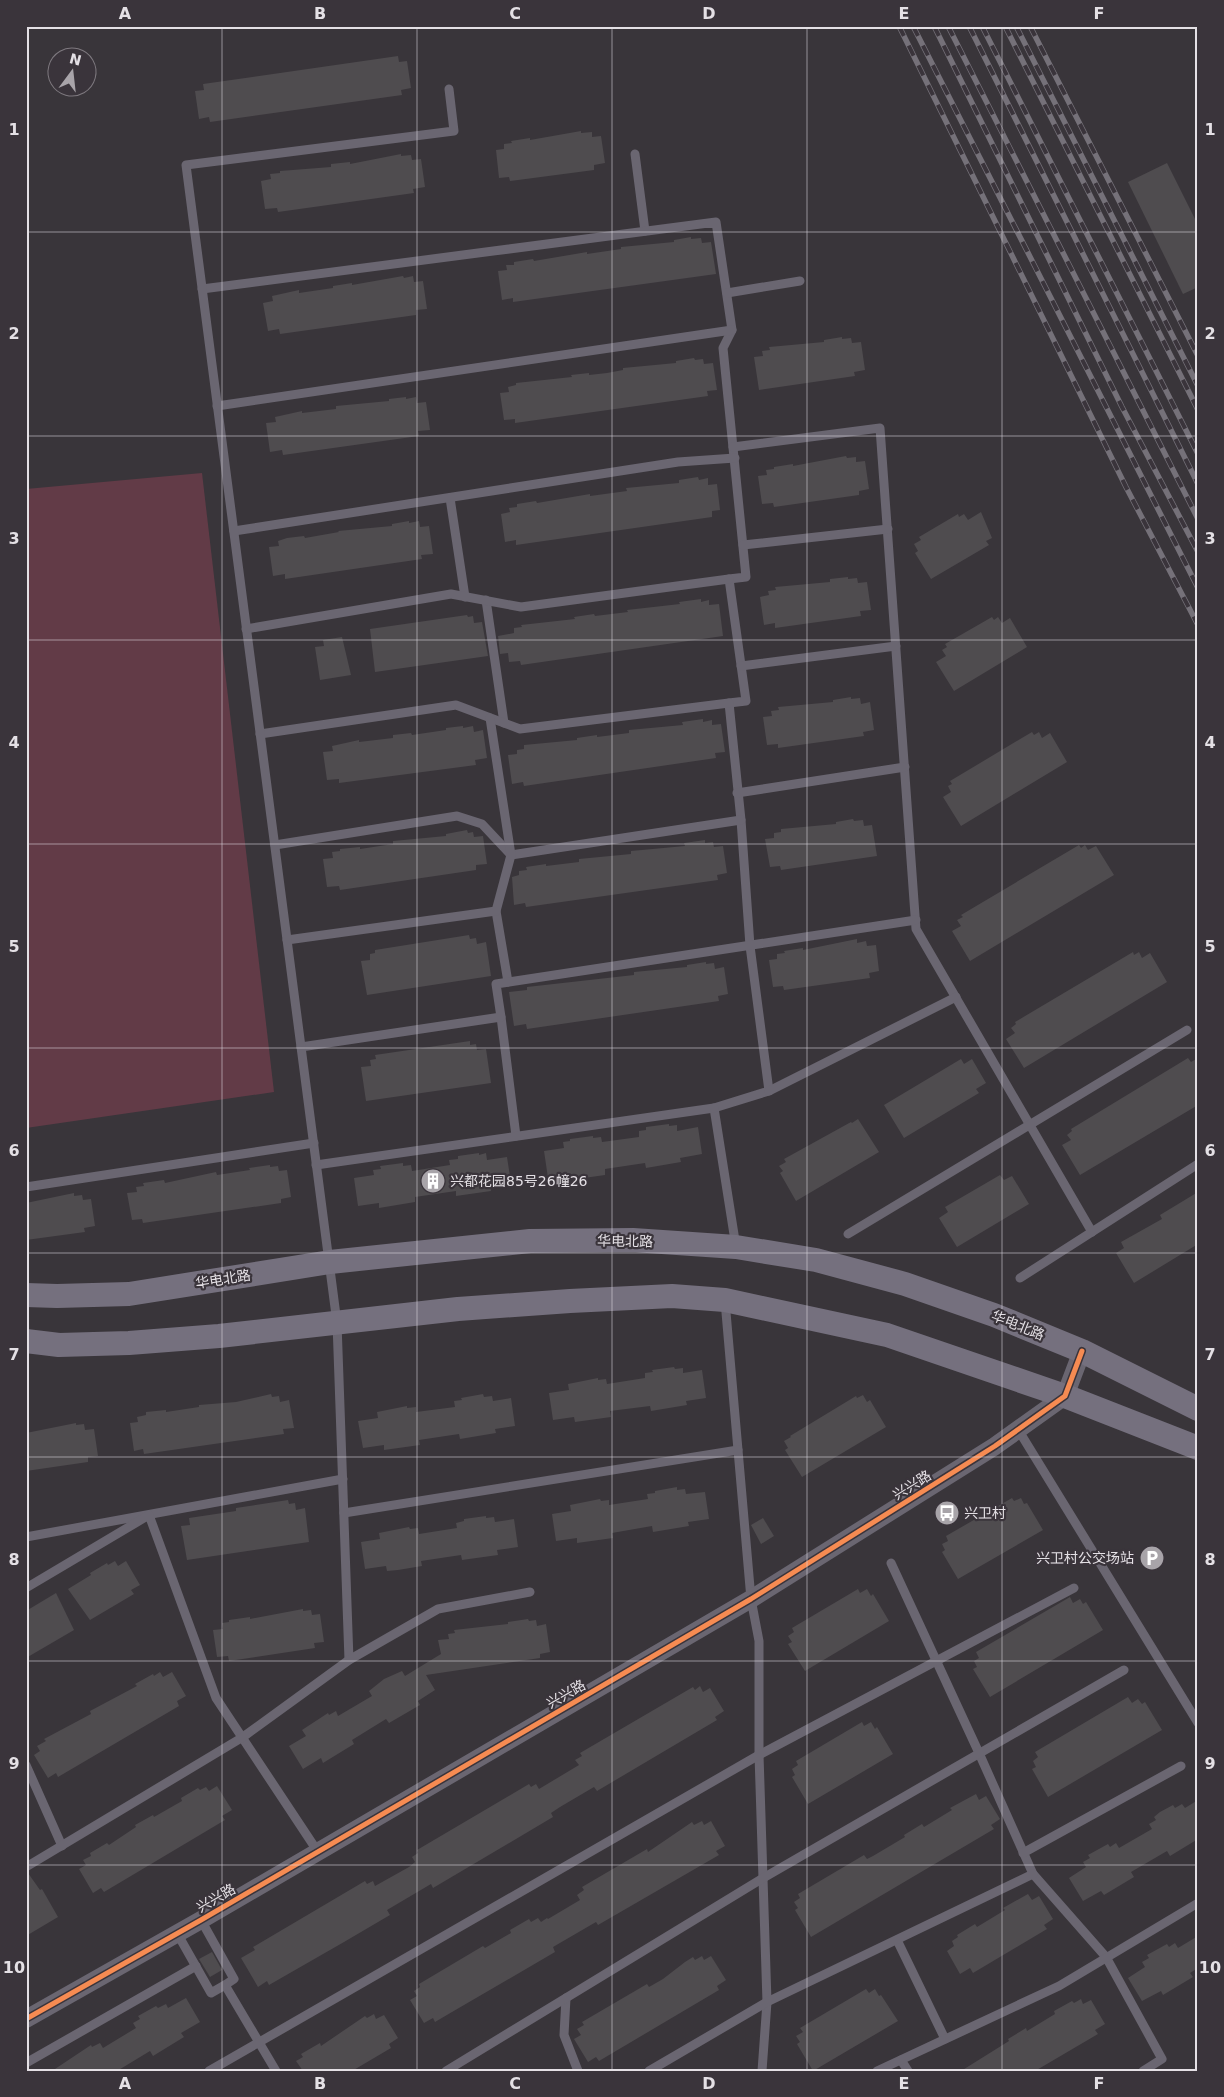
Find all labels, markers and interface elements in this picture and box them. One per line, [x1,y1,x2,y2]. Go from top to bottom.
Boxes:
text: A [119,4,132,23]
text: B [314,4,326,23]
text: C [509,4,521,23]
text: D [702,4,716,23]
text: E [899,4,909,23]
text: F [1094,4,1104,23]
north arrow [48,48,98,98]
text: N [68,50,83,69]
text: 1 [8,120,20,139]
text: 1 [1204,120,1216,139]
text: 2 [8,324,20,343]
text: 2 [1204,324,1216,343]
text: 3 [8,529,20,548]
text: 3 [1204,529,1216,548]
text: 4 [8,733,20,752]
text: 4 [1204,733,1216,752]
text: 5 [8,937,20,956]
text: 5 [1204,937,1216,956]
text: 6 [8,1141,20,1160]
text: 6 [1204,1141,1216,1160]
building icon: 兴都花园85号26幢26 [420,1168,446,1194]
place label: 兴都花园85号26幢26 [450,1173,588,1189]
street label: 华电北路 [597,1233,653,1249]
street label: 华电北路 [194,1267,252,1291]
street label: 华电北路 [989,1307,1047,1343]
text: 7 [8,1345,20,1364]
text: 7 [1204,1345,1216,1364]
street label: 兴兴路 [890,1467,934,1503]
bus stop icon: 兴卫村 [934,1500,960,1526]
place label: 兴卫村 [964,1505,1006,1521]
parking icon: 兴卫村公交场站 [1139,1545,1165,1571]
text: 8 [8,1550,20,1569]
place label: 兴卫村公交场站 [1036,1550,1134,1566]
text: 8 [1204,1550,1216,1569]
street label: 兴兴路 [544,1677,588,1711]
text: 9 [8,1754,20,1773]
text: 9 [1204,1754,1216,1773]
street label: 兴兴路 [194,1881,238,1915]
text: 10 [3,1958,25,1977]
text: 10 [1199,1958,1221,1977]
text: A [119,2074,132,2093]
text: B [314,2074,326,2093]
text: C [509,2074,521,2093]
text: D [702,2074,716,2093]
text: E [899,2074,909,2093]
text: F [1094,2074,1104,2093]

